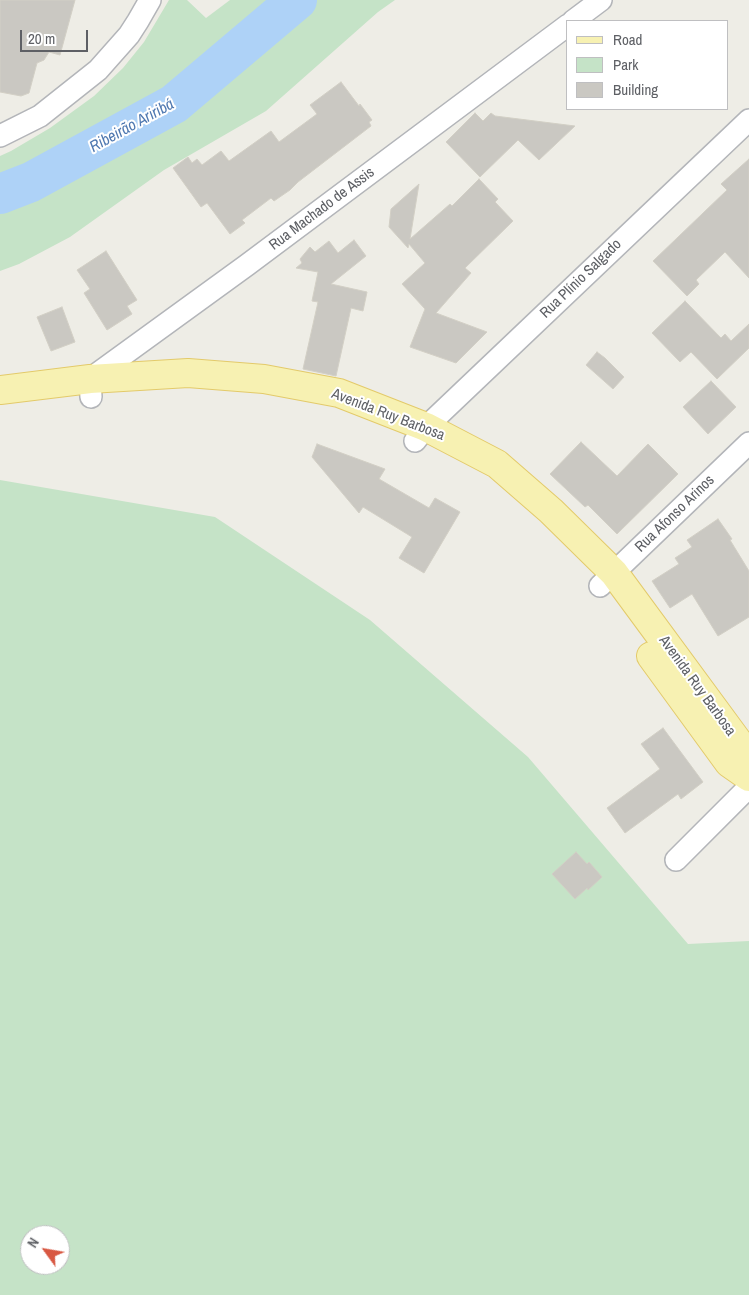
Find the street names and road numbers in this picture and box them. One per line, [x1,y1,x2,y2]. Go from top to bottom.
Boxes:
street label: Rua Machado de Assis [266,164,378,254]
street label: Rua Plínio Salgado [537,236,625,322]
street label: Avenida Ruy Barbosa [329,385,447,445]
street label: Rua Afonso Arinos [632,472,718,556]
street label: Avenida Ruy Barbosa [655,632,739,740]

